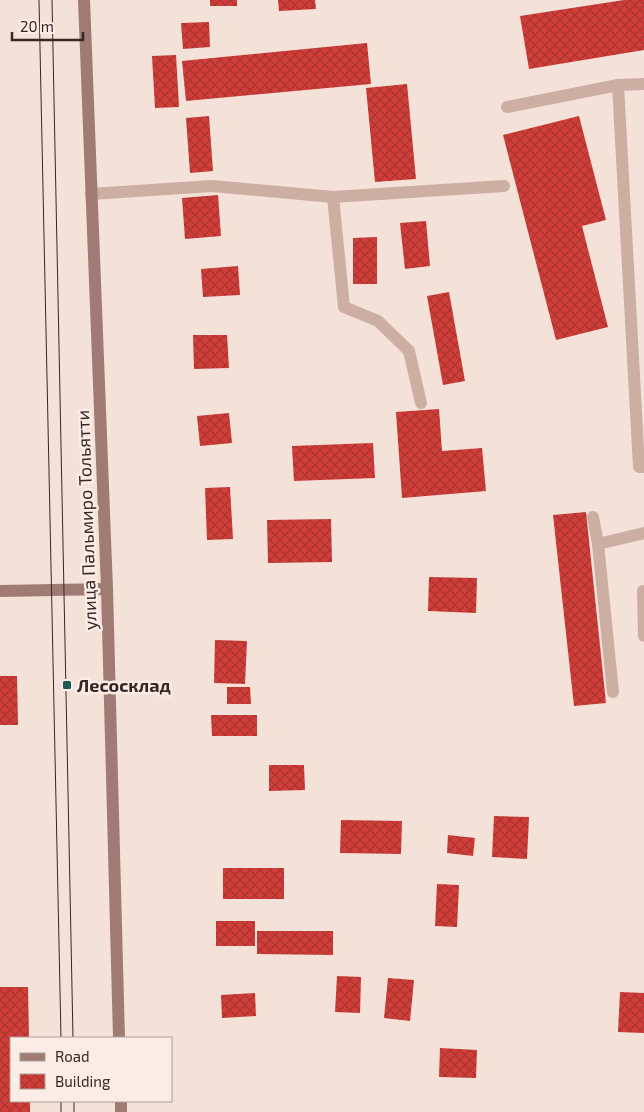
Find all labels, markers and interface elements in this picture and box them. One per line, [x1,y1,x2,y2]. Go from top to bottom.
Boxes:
scale bar [12,10,84,42]
text: 20 m [20,17,54,35]
street label: улица Пальмиро Тольятти [71,409,101,631]
place label: Лесосклад [77,674,171,696]
marker: Лесосклад [61,679,73,691]
legend [10,1037,172,1102]
text: Road [55,1047,90,1065]
text: Building [55,1072,111,1090]

